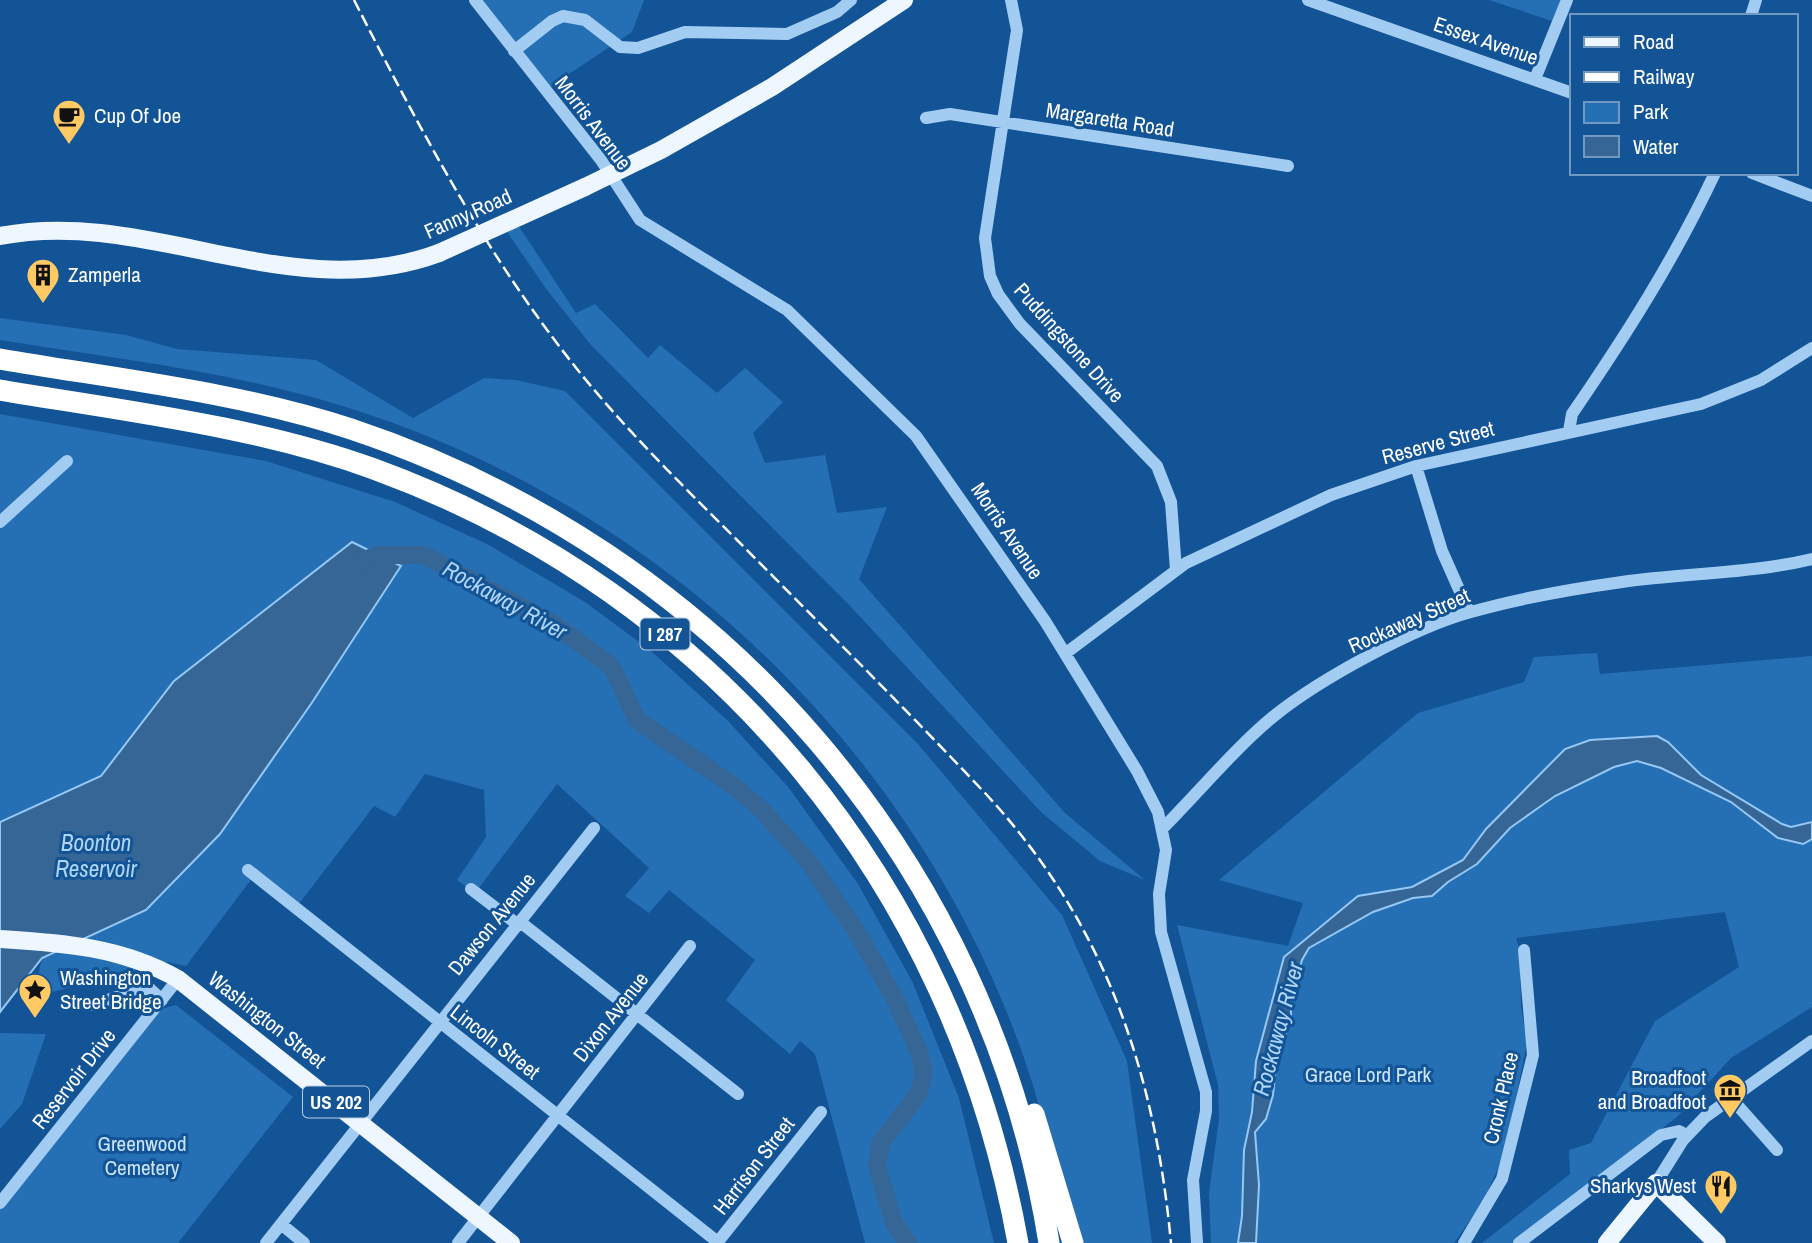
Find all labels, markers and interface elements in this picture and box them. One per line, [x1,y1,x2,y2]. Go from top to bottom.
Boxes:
street label: Essex Avenue [1430,9,1542,72]
legend [1570,14,1798,175]
text: Road [1633,27,1674,56]
text: Railway [1633,62,1695,91]
street label: Morris Avenue [548,70,638,176]
street label: Margaretta Road [1044,95,1176,144]
cafe icon: Cup Of Joe [50,97,88,146]
text: Park [1633,97,1669,126]
place label: Cup Of Joe [94,101,181,130]
text: Water [1633,132,1679,161]
street label: Fanny Road [419,181,516,246]
building icon: Zamperla [24,256,62,305]
place label: Zamperla [68,260,141,289]
street label: Puddingstone Drive [1008,276,1131,409]
street label: Reserve Street [1379,414,1497,471]
street label: Morris Avenue [964,477,1050,585]
water label: Rockaway River [438,553,573,647]
street label: Rockaway Street [1343,581,1474,660]
road number: I 287 [640,618,690,650]
water label: Boonton Reservoir [55,827,138,884]
street label: Dawson Avenue [441,866,542,981]
water label: Rockaway River [1245,958,1310,1099]
place label: Washington Street Bridge [60,963,161,1016]
street label: Washington Street [202,964,332,1075]
street label: Dixon Avenue [566,966,655,1068]
place icon: Washington Street Bridge [16,971,54,1020]
street label: Lincoln Street [445,997,546,1086]
street label: Reservoir Drive [25,1022,122,1135]
street label: Cronk Place [1476,1049,1525,1147]
park label: Grace Lord Park [1305,1060,1432,1089]
place label: Broadfoot and Broadfoot [1598,1063,1706,1116]
museum icon: Broadfoot and Broadfoot [1711,1071,1749,1120]
road number: US 202 [303,1086,369,1118]
street label: Harrison Street [706,1111,801,1221]
park label: Greenwood Cemetery [97,1129,187,1182]
restaurant icon: Sharkys West [1702,1167,1740,1216]
place label: Sharkys West [1590,1171,1696,1200]

